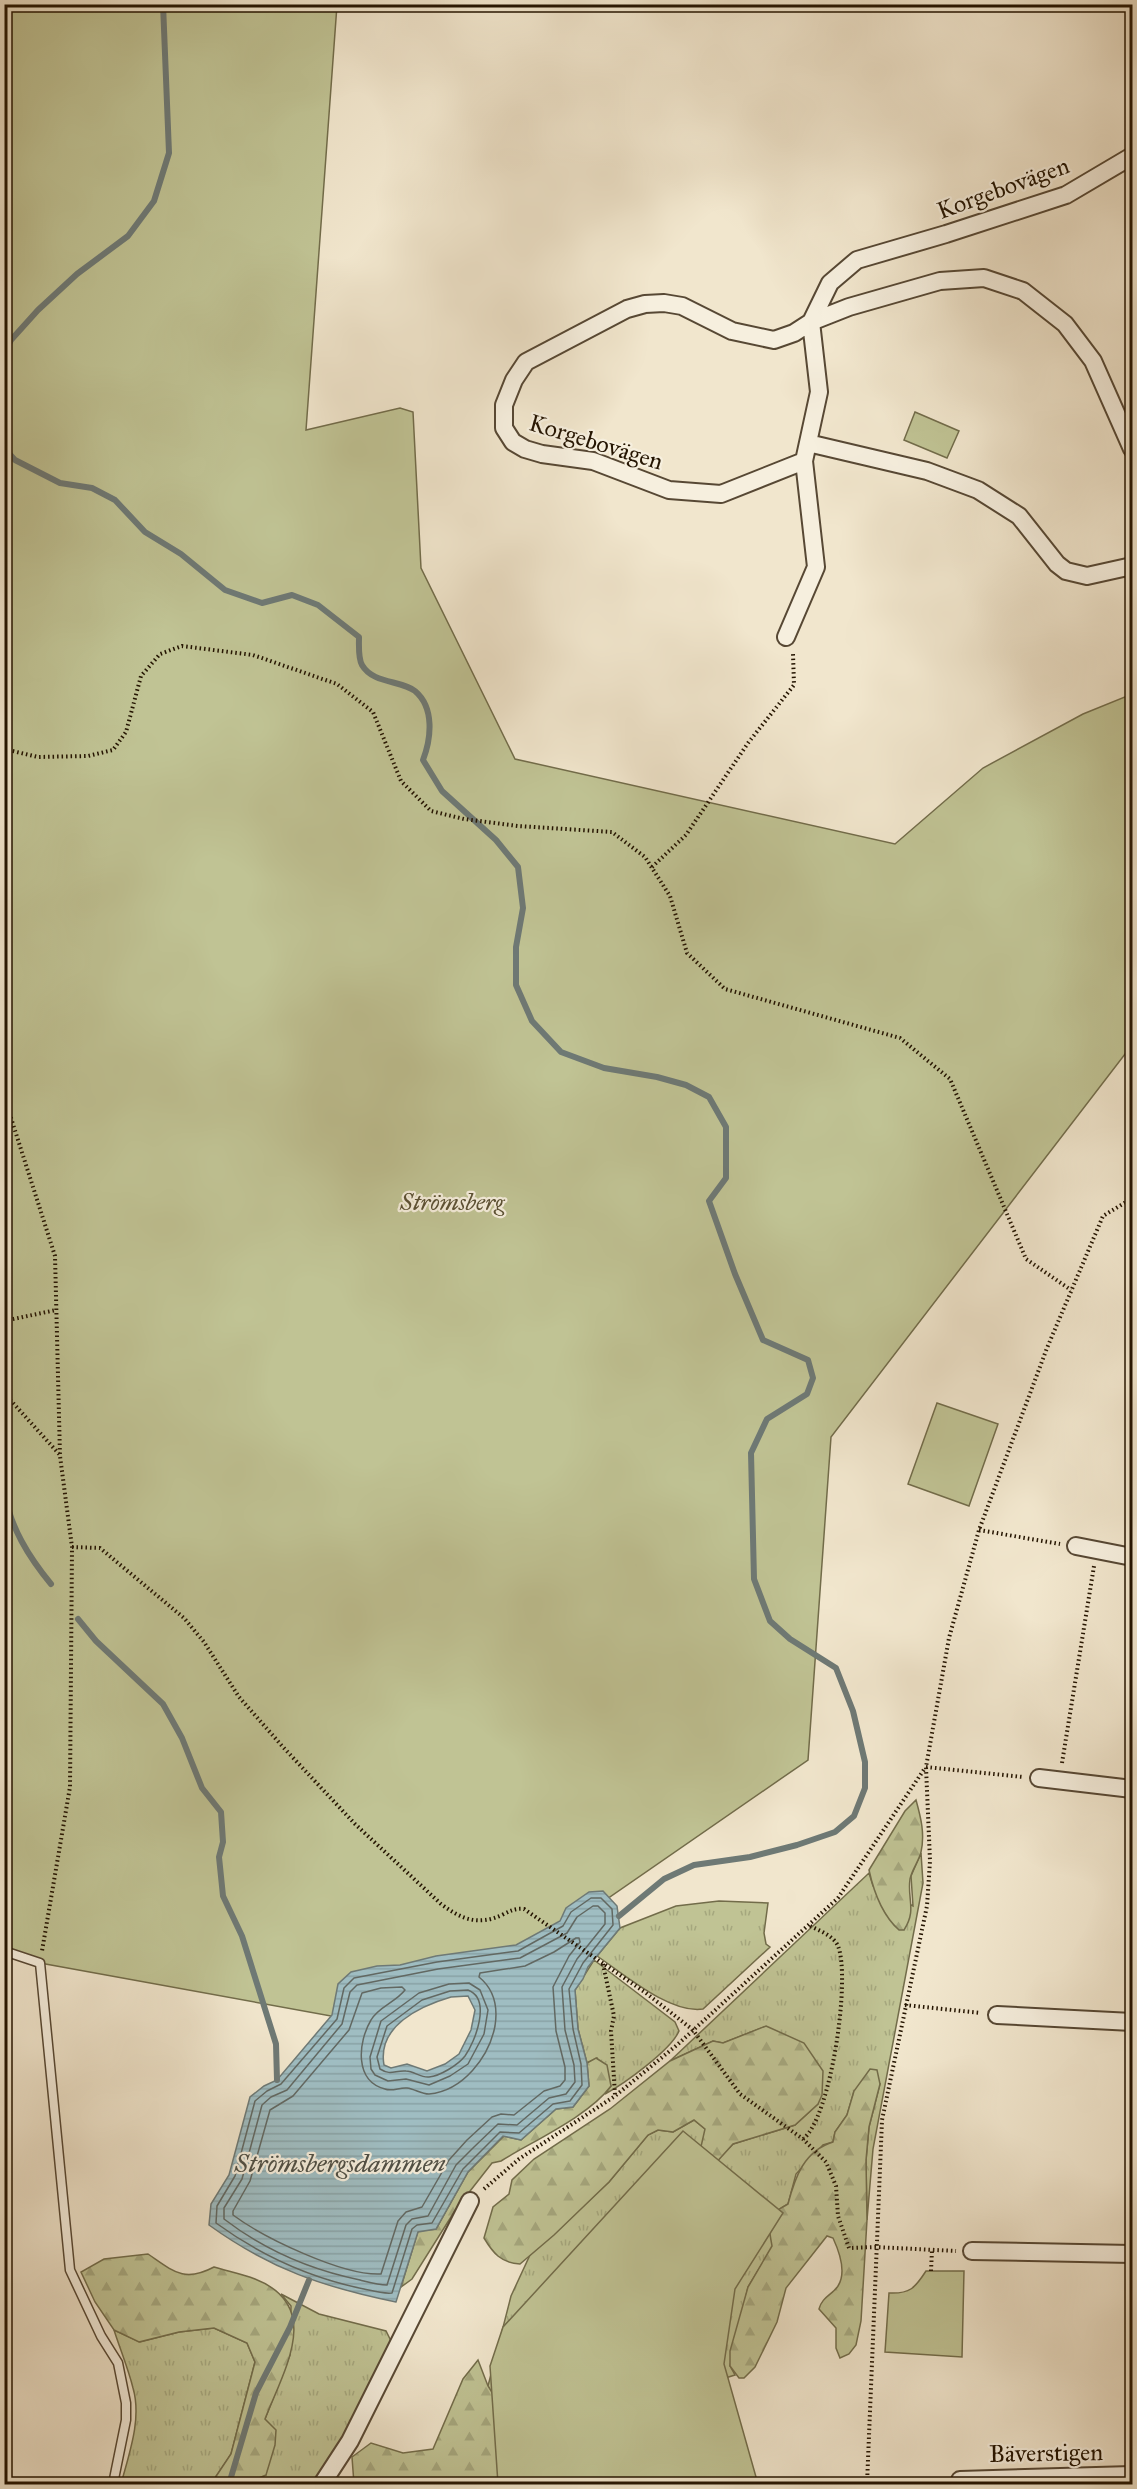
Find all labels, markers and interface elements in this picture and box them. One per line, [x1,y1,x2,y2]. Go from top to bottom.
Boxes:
street label: Korgebovägen [933,150,1073,226]
street label: Korgebovägen [525,407,667,477]
park label: Strömsberg [399,1187,506,1217]
water label: Strömsbergsdammen [233,2147,446,2179]
street label: Bäverstigen [989,2437,1103,2469]

